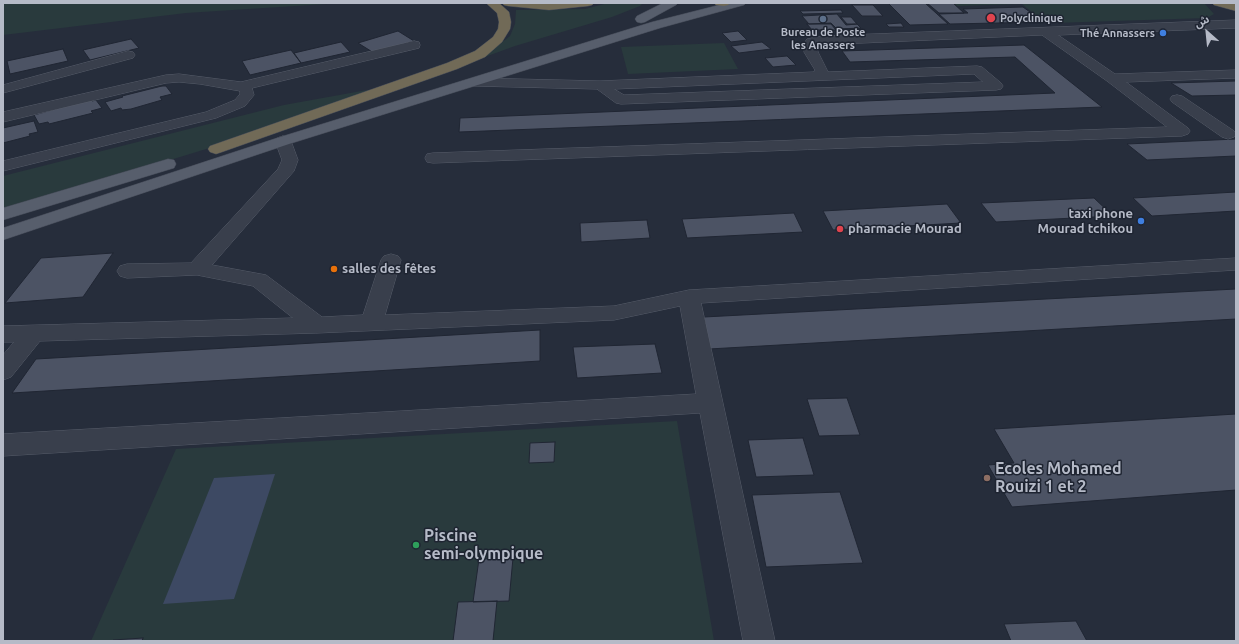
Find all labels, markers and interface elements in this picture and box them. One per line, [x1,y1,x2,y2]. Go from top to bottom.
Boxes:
place label: Polyclinique [1000,11,1063,25]
marker: Polyclinique [985,12,997,24]
north arrow [1187,12,1227,52]
text: ش [1192,13,1211,30]
marker: Bureau de Poste les Anassers [818,14,828,24]
place label: Bureau de Poste les Anassers [781,25,865,51]
place label: Thé Annassers [1080,26,1155,40]
marker: Thé Annassers [1158,28,1168,38]
place label: taxi phone Mourad tchikou [1038,206,1133,237]
marker: taxi phone Mourad tchikou [1136,216,1146,226]
place label: pharmacie Mourad [848,221,962,237]
marker: pharmacie Mourad [835,224,845,234]
place label: salles des fêtes [342,261,436,277]
marker: salles des fêtes [329,264,339,274]
place label: Ecoles Mohamed Rouizi 1 et 2 [995,459,1121,497]
marker: Ecoles Mohamed Rouizi 1 et 2 [982,473,992,483]
place label: Piscine semi-olympique [424,526,543,564]
marker: Piscine semi-olympique [411,540,421,550]

